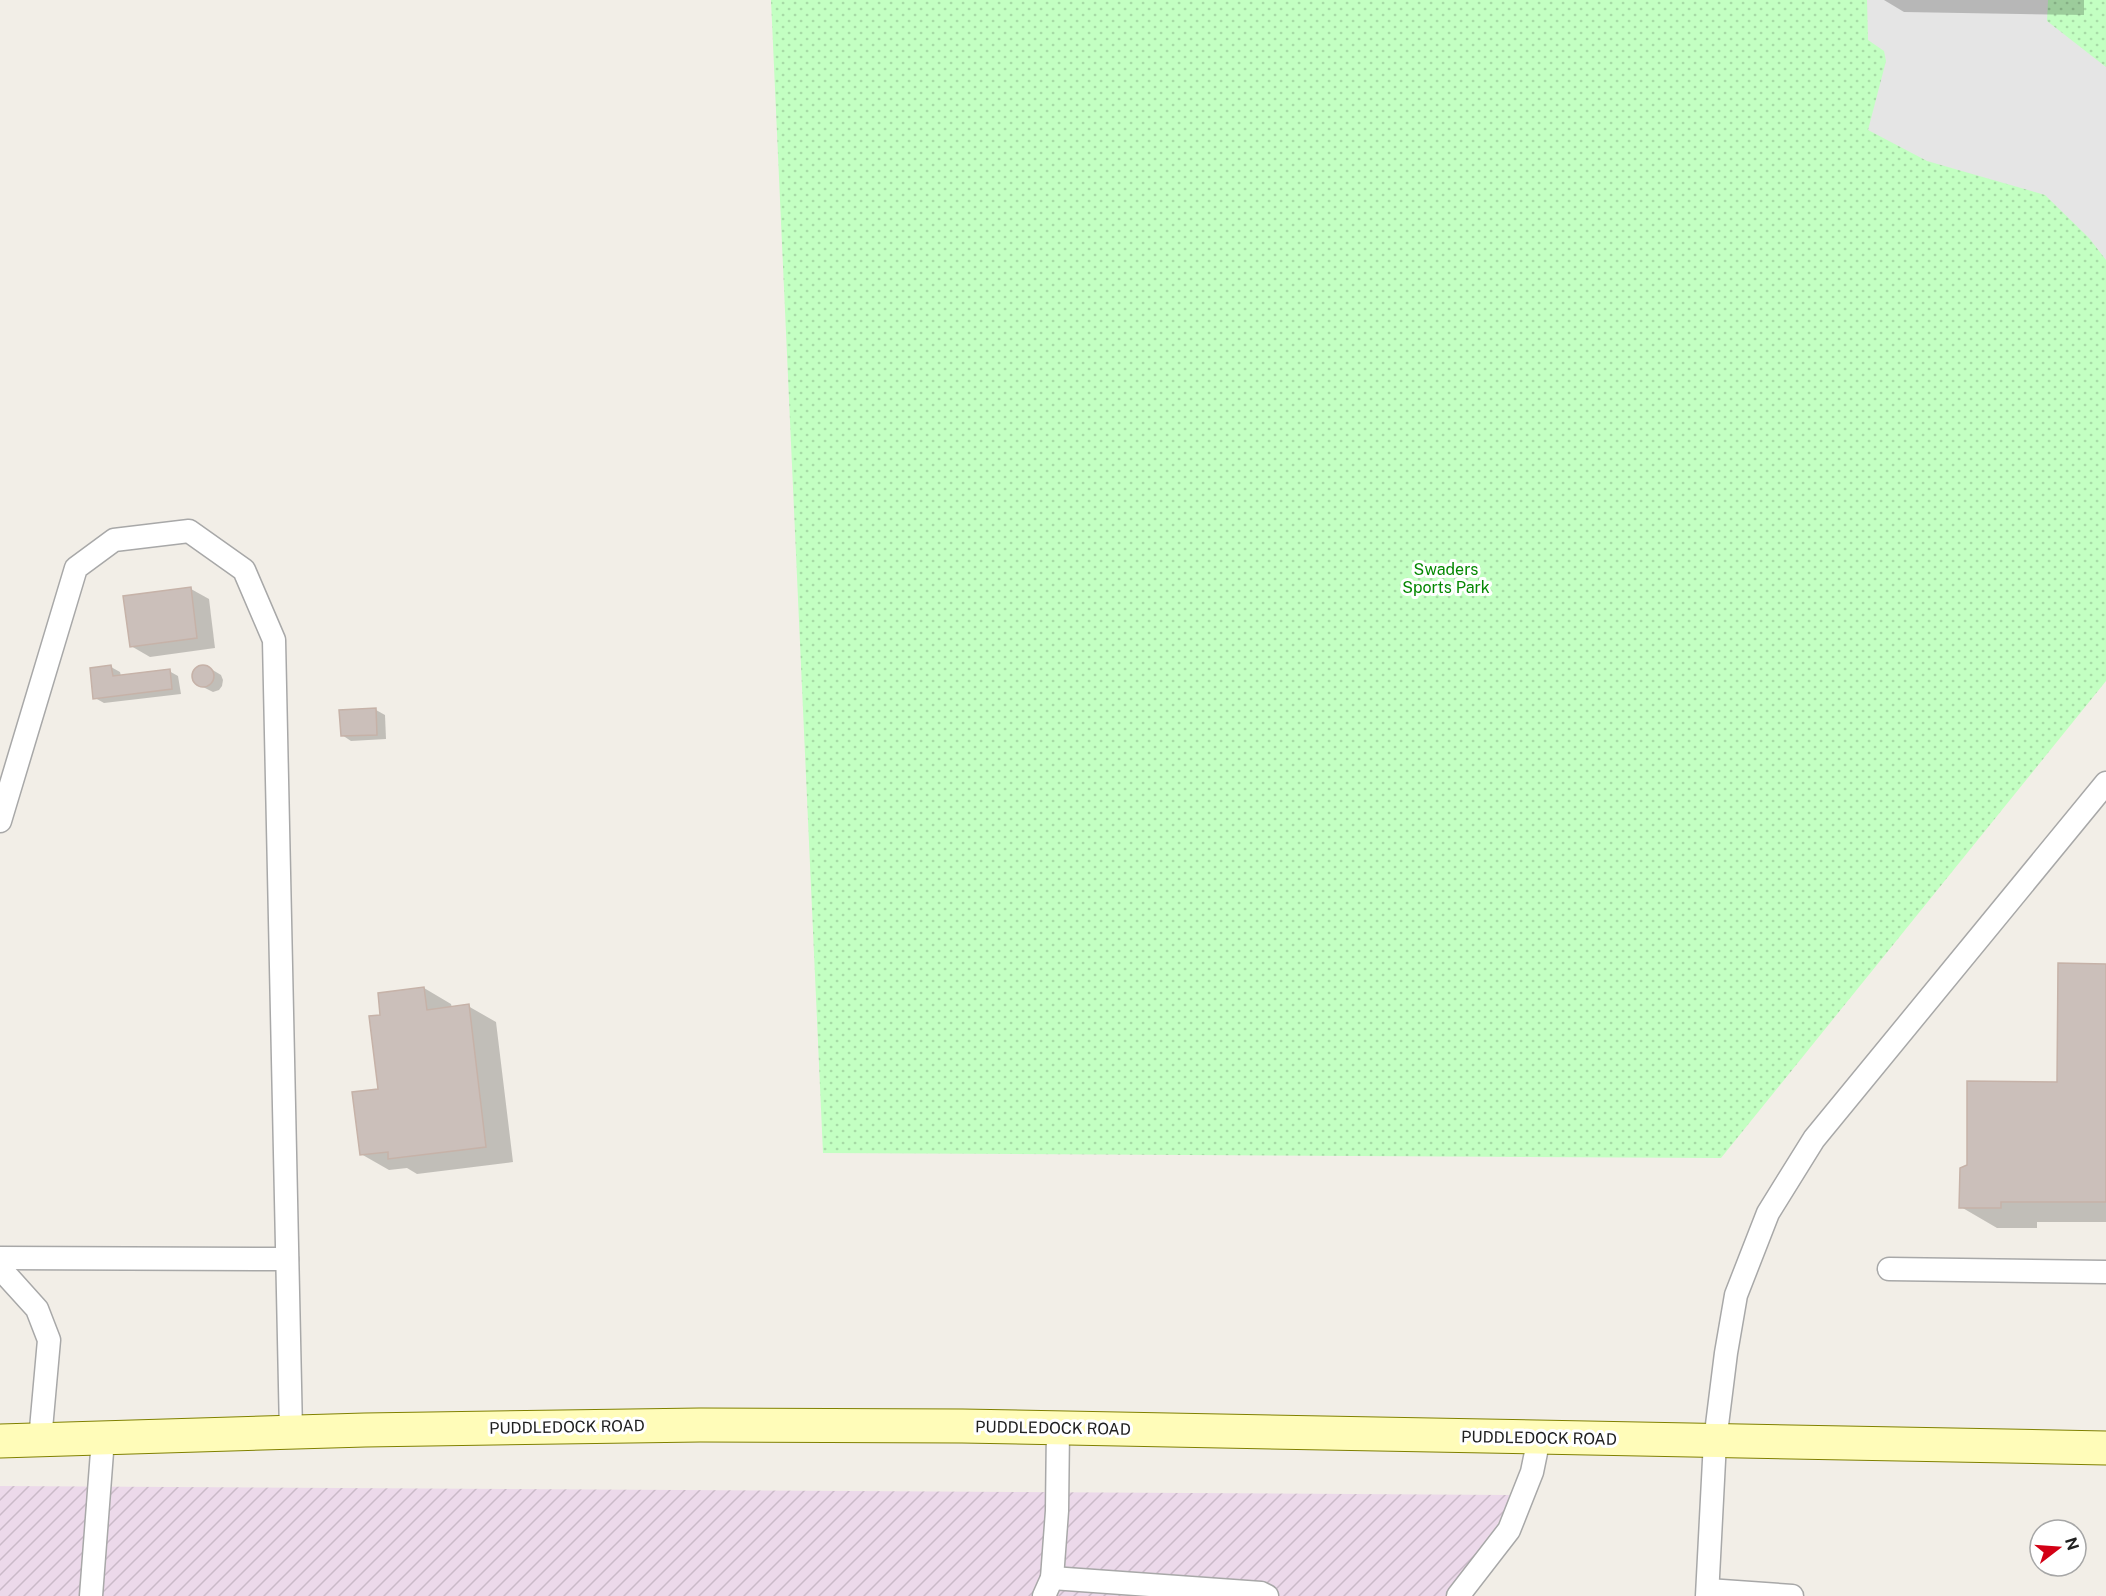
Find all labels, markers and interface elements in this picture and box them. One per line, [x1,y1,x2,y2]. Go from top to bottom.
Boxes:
park label: Swaders Sports Park [1402,560,1490,597]
street label: PUDDLEDOCK ROAD [489,1416,645,1438]
street label: PUDDLEDOCK ROAD [975,1417,1131,1439]
street label: PUDDLEDOCK ROAD [1461,1427,1617,1449]
north arrow [2028,1518,2088,1578]
text: N [2061,1535,2083,1553]

